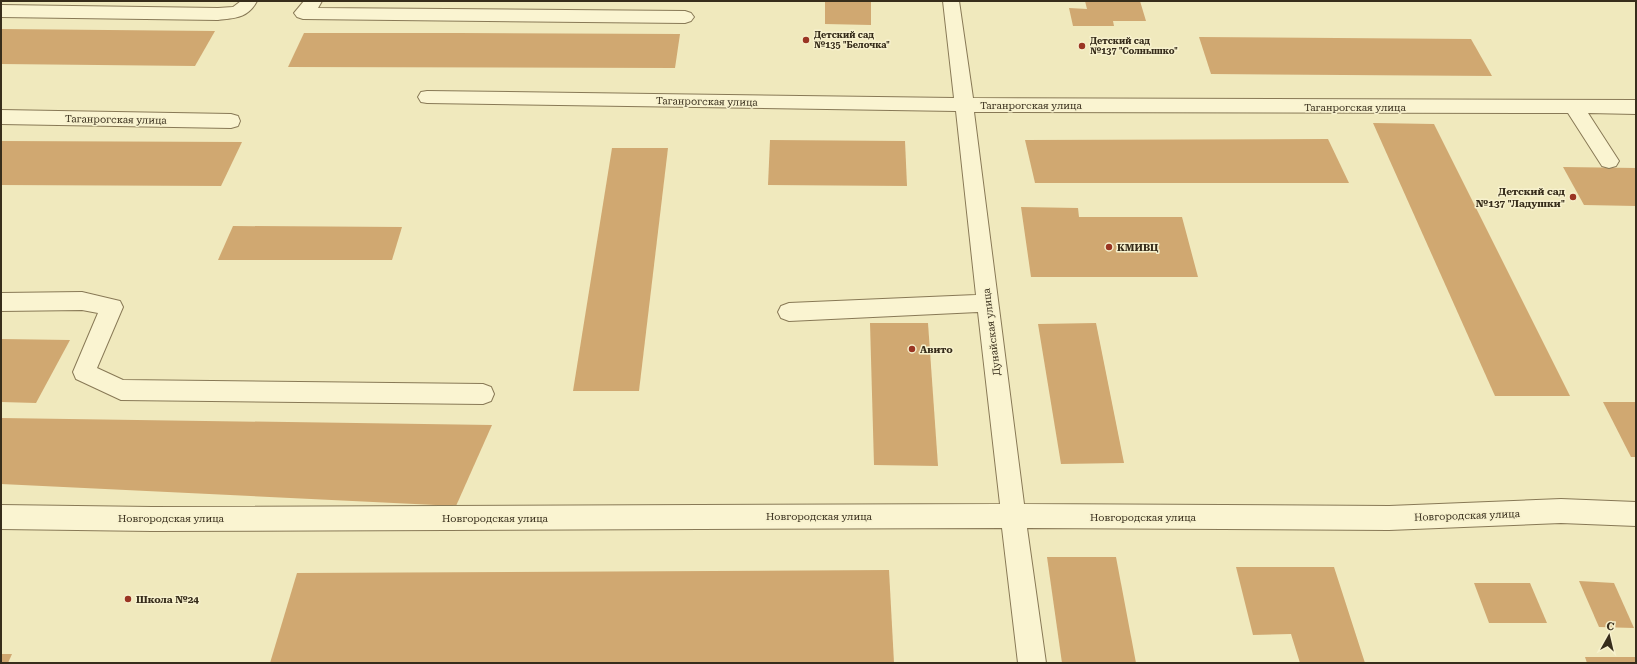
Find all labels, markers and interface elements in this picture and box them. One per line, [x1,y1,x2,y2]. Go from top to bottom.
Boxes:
place label: Детский сад №135 "Белочка" [814,30,890,50]
marker: Детский сад №135 "Белочка" [801,35,811,45]
place label: Детский сад №137 "Солнышко" [1090,36,1178,56]
marker: Детский сад №137 "Солнышко" [1077,41,1087,51]
street label: Таганрогская улица [656,95,759,108]
street label: Таганрогская улица [980,100,1082,111]
street label: Таганрогская улица [1304,102,1406,113]
street label: Таганрогская улица [65,113,168,126]
place label: Детский сад №137 "Ладушки" [1476,186,1566,209]
marker: Детский сад №137 "Ладушки" [1568,192,1578,202]
marker: КМИВЦ [1104,242,1114,252]
place label: КМИВЦ [1117,242,1159,253]
street label: Дунайская улица [981,287,1002,376]
marker: Авито [907,344,917,354]
place label: Авито [920,344,953,355]
street label: Новгородская улица [1414,508,1521,523]
street label: Новгородская улица [766,511,873,522]
street label: Новгородская улица [1090,512,1197,523]
street label: Новгородская улица [118,513,225,524]
street label: Новгородская улица [442,513,549,524]
marker: Школа №24 [123,594,133,604]
place label: Школа №24 [136,594,199,605]
north arrow [1589,616,1629,656]
text: С [1606,620,1615,634]

